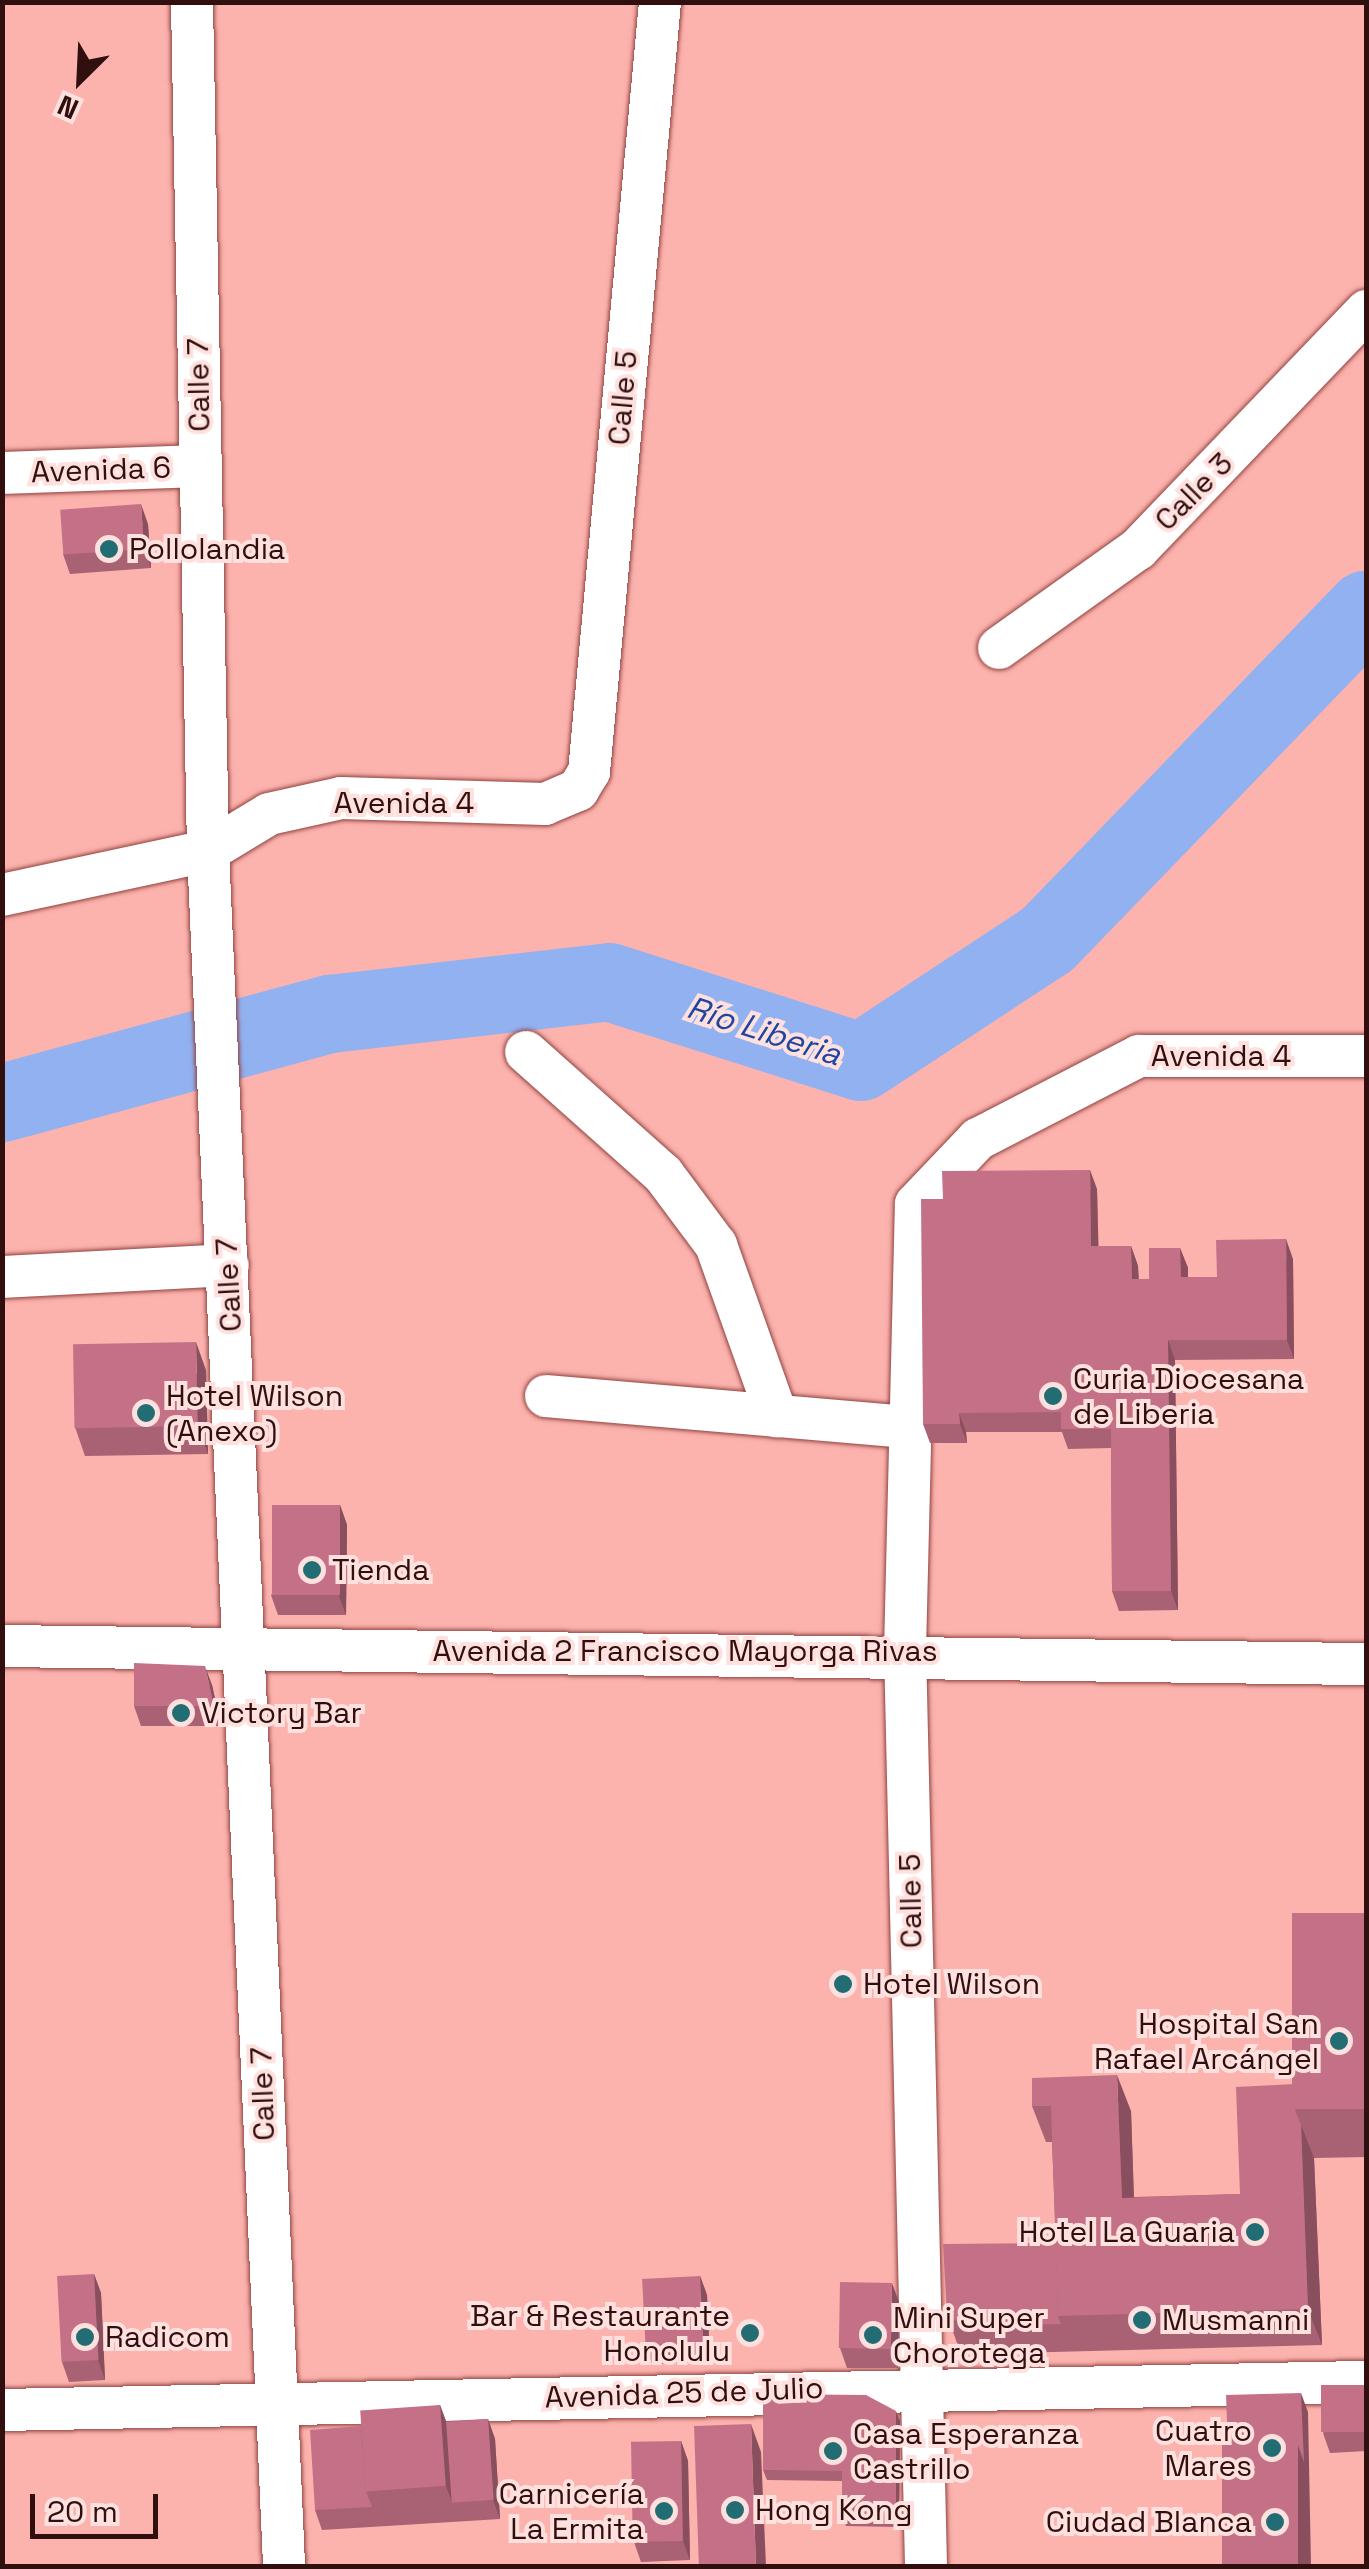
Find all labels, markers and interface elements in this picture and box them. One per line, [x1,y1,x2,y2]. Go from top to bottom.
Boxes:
north arrow [30,30,130,130]
text: N [52,87,84,128]
street label: Calle 7 [180,338,218,432]
street label: Calle 5 [601,349,645,447]
street label: Calle 3 [1148,446,1240,538]
street label: Avenida 6 [30,450,172,490]
place label: Pollolandia [129,531,285,567]
marker: Pollolandia [98,538,120,560]
street label: Avenida 4 [334,785,474,821]
water label: Río Liberia [682,988,846,1074]
street label: Avenida 4 [1151,1038,1291,1074]
street label: Calle 7 [209,1237,249,1333]
place label: Curia Diocesana de Liberia [1073,1361,1304,1432]
place label: Hotel Wilson (Anexo) [166,1378,343,1448]
marker: Curia Diocesana de Liberia [1042,1385,1064,1407]
marker: Hotel Wilson (Anexo) [135,1402,157,1424]
place label: Tienda [332,1552,429,1588]
marker: Tienda [301,1559,323,1581]
street label: Avenida 2 Francisco Mayorga Rivas [432,1633,938,1669]
place label: Victory Bar [201,1695,362,1731]
marker: Victory Bar [170,1702,192,1724]
street label: Calle 5 [892,1853,930,1949]
place label: Hotel Wilson [863,1966,1040,2002]
marker: Hotel Wilson [832,1973,854,1995]
place label: Hospital San Rafael Arcángel [1094,2006,1319,2076]
marker: Hospital San Rafael Arcángel [1328,2030,1350,2052]
street label: Calle 7 [243,2047,283,2141]
place label: Hotel La Guaria [1019,2214,1235,2250]
marker: Hotel La Guaria [1244,2221,1266,2243]
place label: Bar & Restaurante Honolulu [470,2298,730,2368]
place label: Mini Super Chorotega [893,2300,1045,2370]
place label: Musmanni [1162,2302,1309,2338]
marker: Musmanni [1131,2309,1153,2331]
place label: Radicom [105,2319,230,2355]
marker: Bar & Restaurante Honolulu [739,2322,761,2344]
marker: Mini Super Chorotega [862,2324,884,2346]
marker: Radicom [74,2326,96,2348]
street label: Avenida 25 de Julio [544,2370,824,2416]
place label: Cuatro Mares [1155,2413,1252,2484]
place label: Casa Esperanza Castrillo [853,2416,1079,2486]
marker: Cuatro Mares [1261,2437,1283,2459]
marker: Casa Esperanza Castrillo [822,2440,844,2462]
scale bar [35,2474,162,2536]
place label: Carnicería La Ermita [499,2476,644,2546]
text: 20 m [47,2492,118,2531]
place label: Hong Kong [755,2492,912,2528]
marker: Hong Kong [724,2499,746,2521]
marker: Carnicería La Ermita [653,2500,675,2522]
place label: Ciudad Blanca [1046,2504,1252,2540]
marker: Ciudad Blanca [1262,2509,1288,2535]

